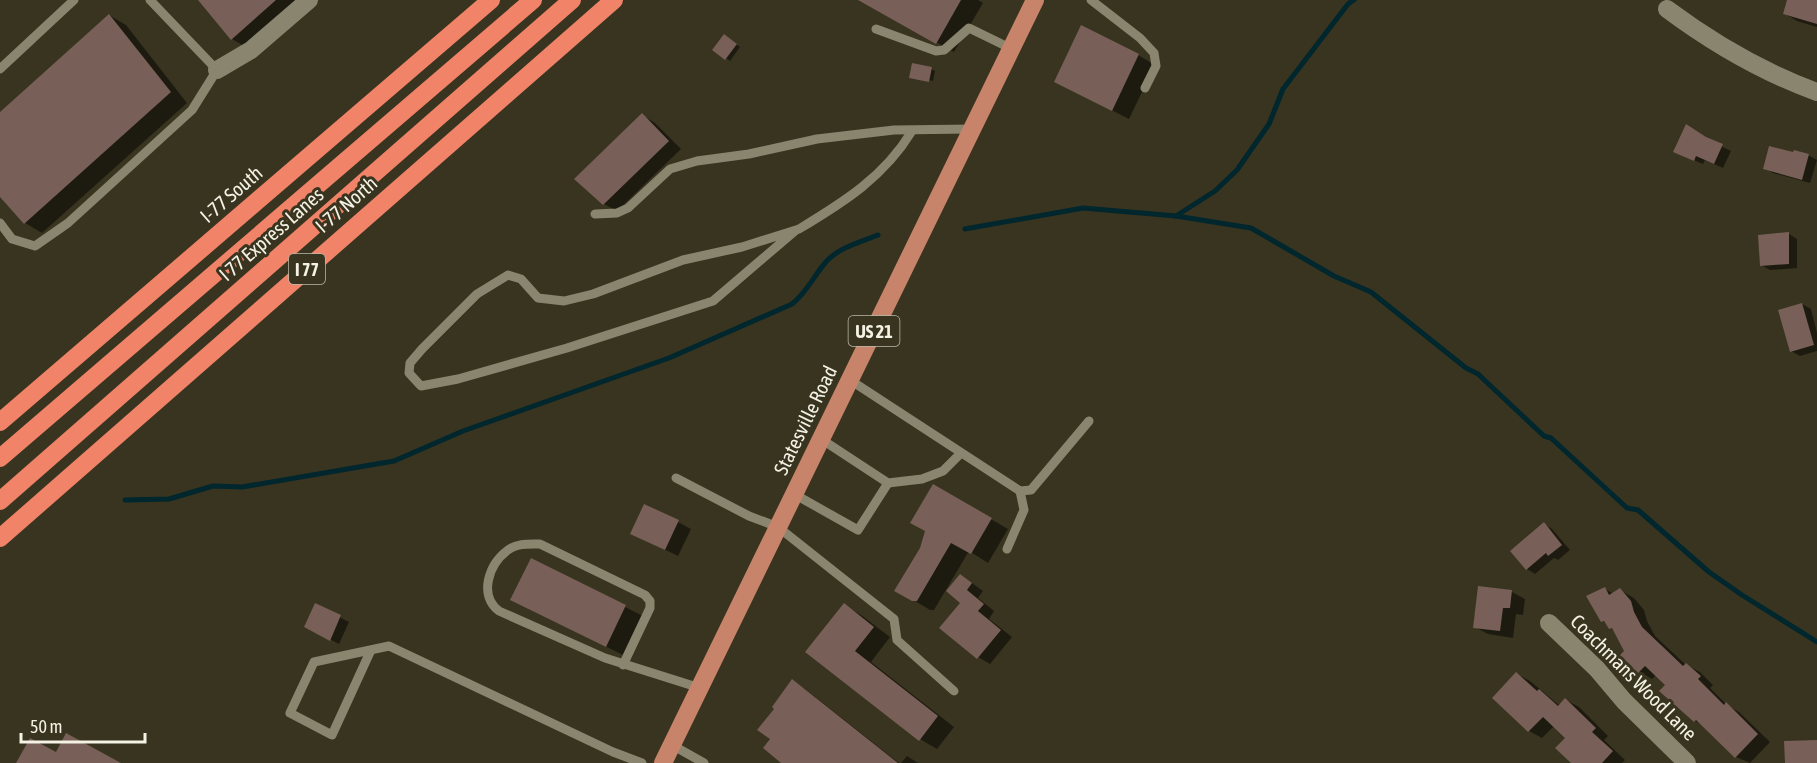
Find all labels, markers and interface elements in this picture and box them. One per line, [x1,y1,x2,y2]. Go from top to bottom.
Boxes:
street label: I-77 South [195,161,267,227]
street label: I-77 North [311,171,381,237]
street label: I 77 Express Lanes [214,182,328,286]
road number: I 77 [289,254,325,284]
road number: US 21 [848,316,900,346]
street label: Statesville Road [769,362,841,478]
street label: Coachmans Wood Lane [1566,609,1702,745]
scale bar [21,706,146,744]
text: 50 m [30,716,62,737]

